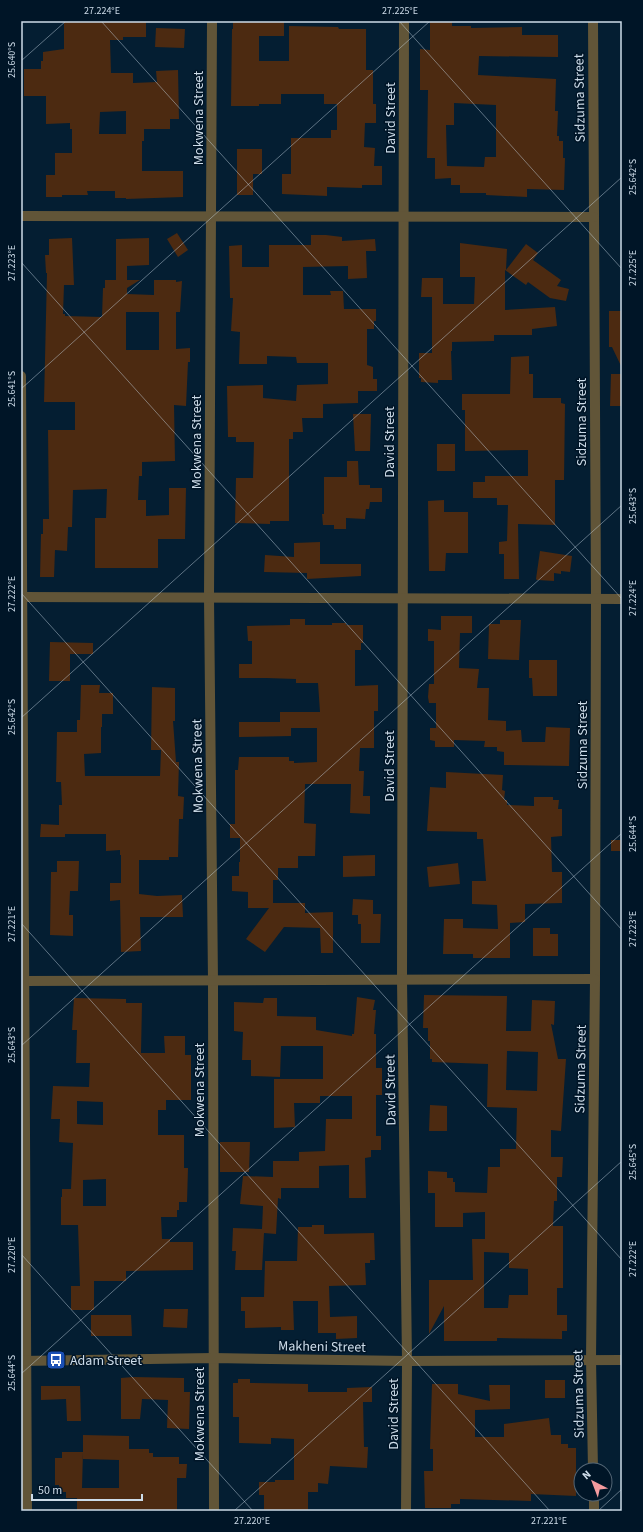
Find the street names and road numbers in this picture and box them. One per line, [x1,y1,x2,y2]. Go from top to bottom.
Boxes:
street label: Sidzuma Street [569,53,591,142]
street label: Mokwena Street [189,71,209,165]
street label: David Street [381,82,401,154]
street label: Sidzuma Street [572,377,592,466]
street label: Mokwena Street [187,395,207,489]
street label: David Street [380,406,400,478]
street label: Sidzuma Street [573,700,593,789]
street label: Mokwena Street [187,718,209,813]
street label: David Street [380,730,400,802]
street label: Sidzuma Street [570,1024,592,1114]
street label: Mokwena Street [190,1043,210,1137]
street label: David Street [380,1054,402,1126]
street label: Makheni Street [278,1336,366,1358]
street label: Sidzuma Street [568,1349,590,1438]
street label: Mokwena Street [190,1367,210,1461]
street label: David Street [384,1378,404,1450]

